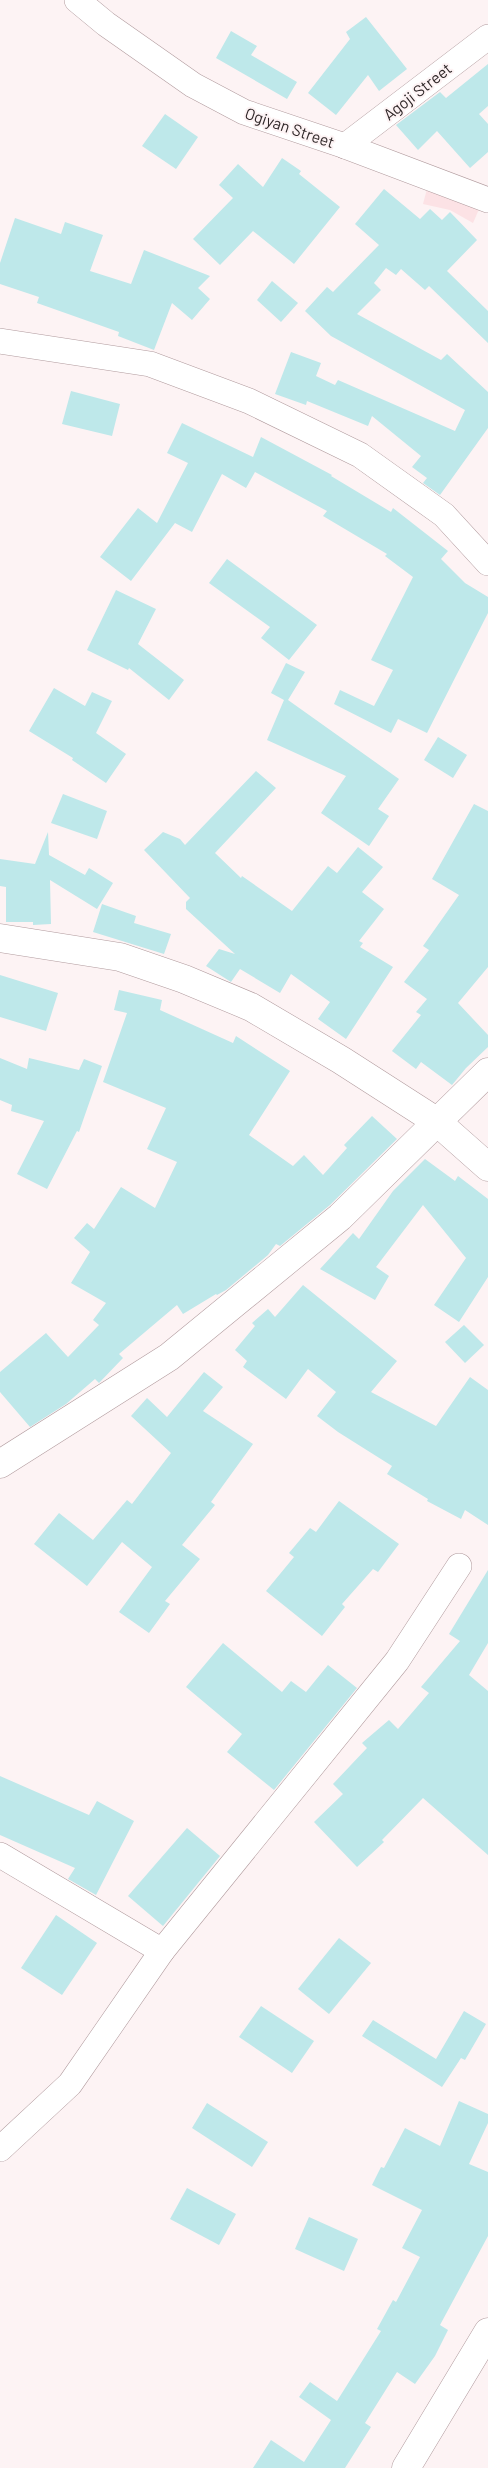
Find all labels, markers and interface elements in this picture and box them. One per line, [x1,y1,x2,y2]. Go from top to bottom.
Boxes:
street label: Agoji Street [379,58,455,124]
street label: Ogiyan Street [243,103,337,151]

